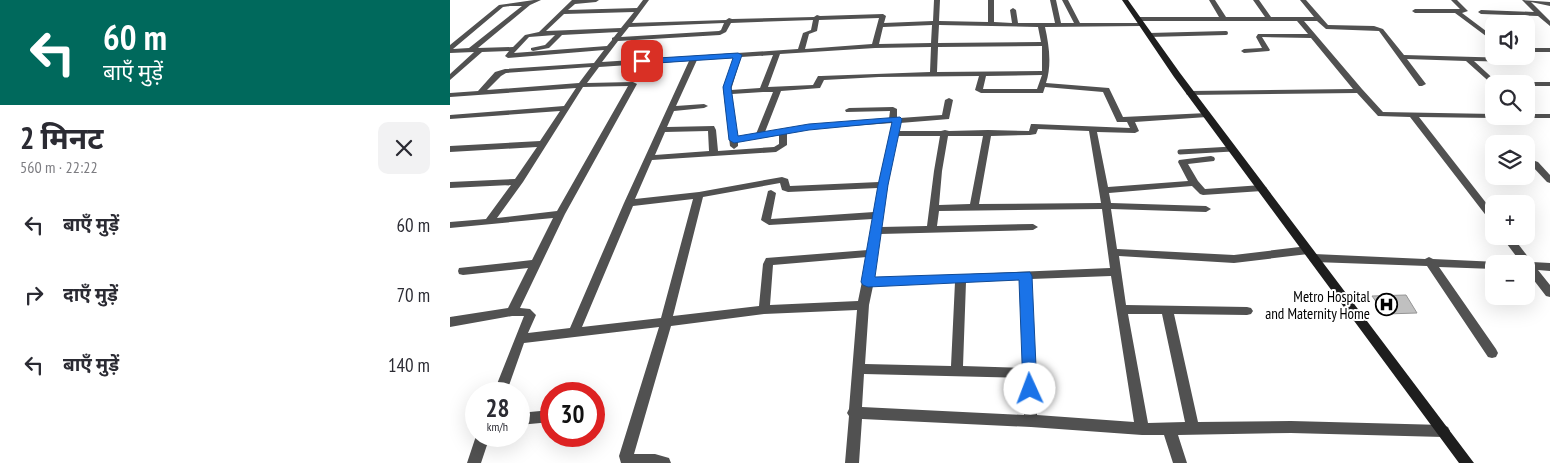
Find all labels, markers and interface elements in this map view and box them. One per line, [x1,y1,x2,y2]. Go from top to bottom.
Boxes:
text: 60 m [103,14,167,60]
map controls [1485,15,1535,305]
button: sound [1485,15,1535,65]
icon: left [20,20,85,85]
pin [621,40,663,82]
icon: arrive [628,47,656,75]
text: बाएँ मुड़ें [103,58,163,86]
button: search [1485,75,1535,125]
text: 2 मिनट [20,118,103,157]
button: close [378,122,430,174]
button: layers [1485,135,1535,185]
text: 560 m · 22:22 [20,157,98,177]
button: + [1485,195,1535,245]
icon: left [20,211,48,239]
text: बाएँ मुड़ें [63,212,119,236]
text: 60 m [397,213,430,237]
button: − [1485,255,1535,305]
icon: right [20,281,48,309]
text: दाएँ मुड़ें [63,282,118,306]
text: 70 m [397,283,430,307]
place label: Metro Hospital and Maternity Home [1265,287,1370,323]
hospital icon: Metro Hospital and Maternity Home [1374,293,1398,317]
icon: left [20,351,48,379]
text: बाएँ मुड़ें [63,352,119,376]
text: 140 m [388,353,430,377]
position arrow [1003,362,1055,414]
speed limit sign: 30 [540,382,605,447]
text: 28 [486,392,509,424]
text: km/h [487,419,508,434]

